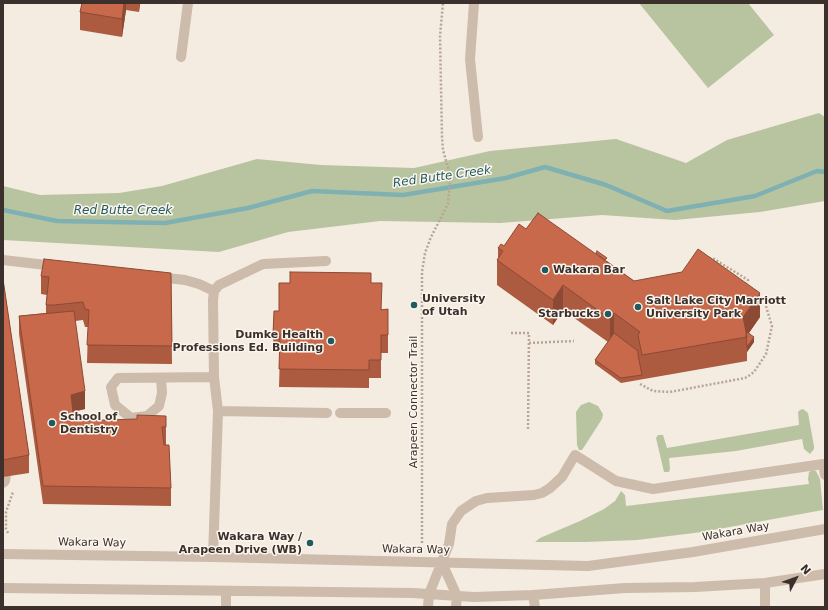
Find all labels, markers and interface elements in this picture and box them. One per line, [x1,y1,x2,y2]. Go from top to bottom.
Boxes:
water label: Red Butte Creek [392,163,492,191]
water label: Red Butte Creek [74,204,172,218]
place label: Wakara Bar [553,263,625,277]
marker: Wakara Bar [540,265,550,275]
place label: University of Utah [422,292,485,318]
place label: Salt Lake City Marriott University Park [646,294,786,320]
marker: University of Utah [409,300,419,310]
marker: Salt Lake City Marriott University Park [633,302,643,312]
place label: Starbucks [538,307,600,321]
marker: Starbucks [603,309,613,319]
place label: Dumke Health Professions Ed. Building [173,328,323,354]
marker: Dumke Health Professions Ed. Building [326,336,336,346]
street label: Arapeen Connector Trail [407,336,421,468]
place label: School of Dentistry [60,410,118,436]
marker: School of Dentistry [47,418,57,428]
street label: Wakara Way [701,520,771,544]
place label: Wakara Way / Arapeen Drive (WB) [179,530,302,556]
street label: Wakara Way [58,536,126,550]
marker: Wakara Way / Arapeen Drive (WB) [305,538,315,548]
street label: Wakara Way [382,543,450,557]
north arrow [776,558,816,598]
text: N [798,562,813,578]

